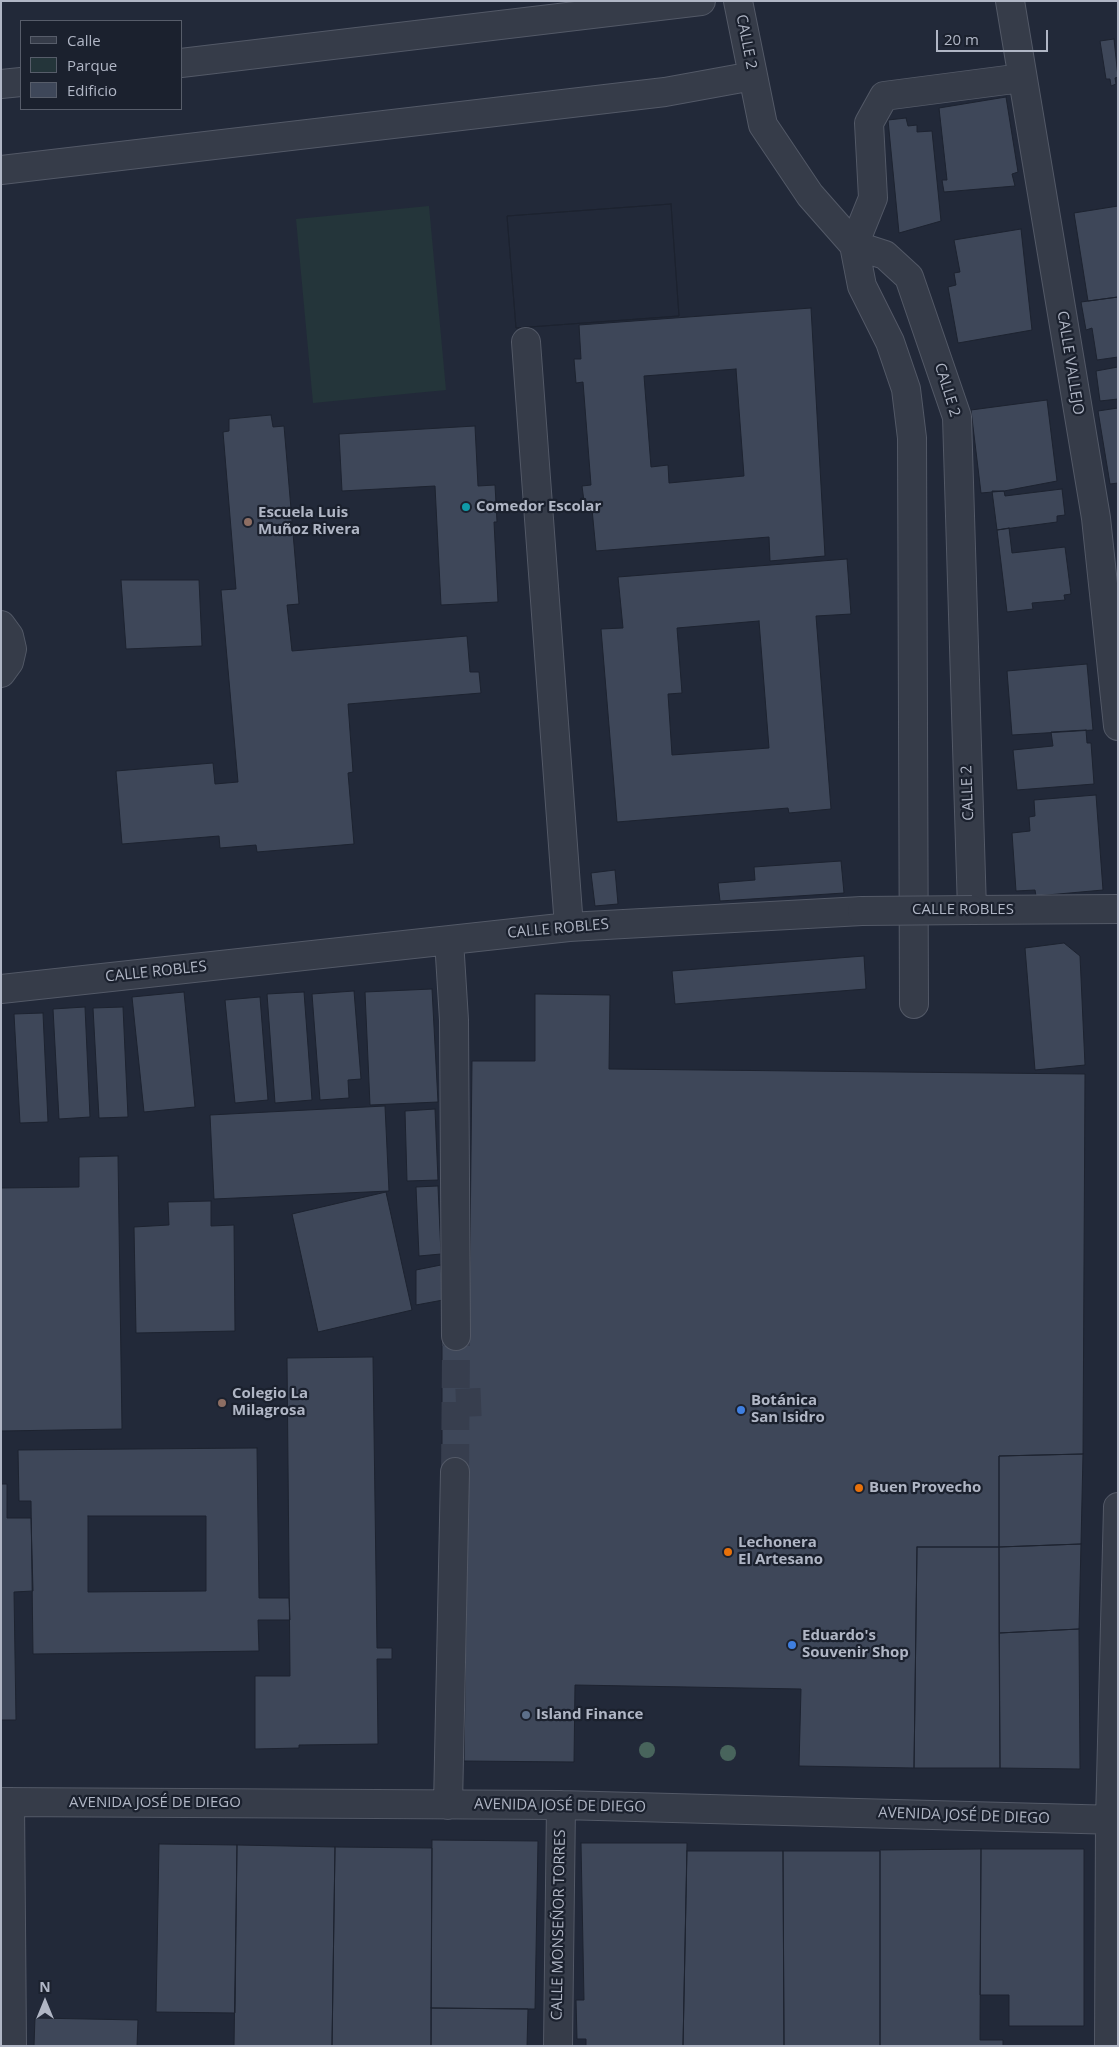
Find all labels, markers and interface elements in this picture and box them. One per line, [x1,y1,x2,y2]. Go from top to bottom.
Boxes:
street label: CALLE 2 [732,13,760,71]
legend [20,20,182,110]
scale bar [939,20,1052,52]
text: 20 m [944,29,979,49]
text: Calle [67,30,101,50]
text: Parque [67,55,117,75]
text: Edificio [67,80,117,100]
street label: CALLE VALLEJO [1053,310,1087,416]
street label: CALLE 2 [930,361,964,419]
place label: Comedor Escolar [476,498,601,516]
marker: Comedor Escolar [460,501,472,513]
place label: Escuela Luis Muñoz Rivera [258,504,360,539]
marker: Escuela Luis Muñoz Rivera [242,516,254,528]
street label: CALLE 2 [958,765,978,821]
street label: CALLE ROBLES [912,901,1014,919]
street label: CALLE ROBLES [506,916,610,942]
street label: CALLE ROBLES [104,958,208,986]
place label: Colegio La Milagrosa [232,1385,308,1420]
place label: Botánica San Isidro [751,1392,825,1427]
marker: Colegio La Milagrosa [216,1397,228,1409]
marker: Botánica San Isidro [735,1404,747,1416]
place label: Buen Provecho [869,1479,981,1497]
marker: Buen Provecho [853,1482,865,1494]
place label: Lechonera El Artesano [738,1534,823,1569]
marker: Lechonera El Artesano [722,1546,734,1558]
place label: Eduardo's Souvenir Shop [802,1627,909,1662]
marker: Eduardo's Souvenir Shop [786,1639,798,1651]
place label: Island Finance [536,1706,643,1724]
marker: Island Finance [520,1709,532,1721]
street label: AVENIDA JOSÉ DE DIEGO [69,1794,241,1812]
street label: AVENIDA JOSÉ DE DIEGO [474,1796,646,1816]
street label: AVENIDA JOSÉ DE DIEGO [878,1804,1050,1828]
street label: CALLE MONSEÑOR TORRES [548,1829,570,2021]
north arrow [20,1977,70,2027]
text: N [39,1977,51,1996]

